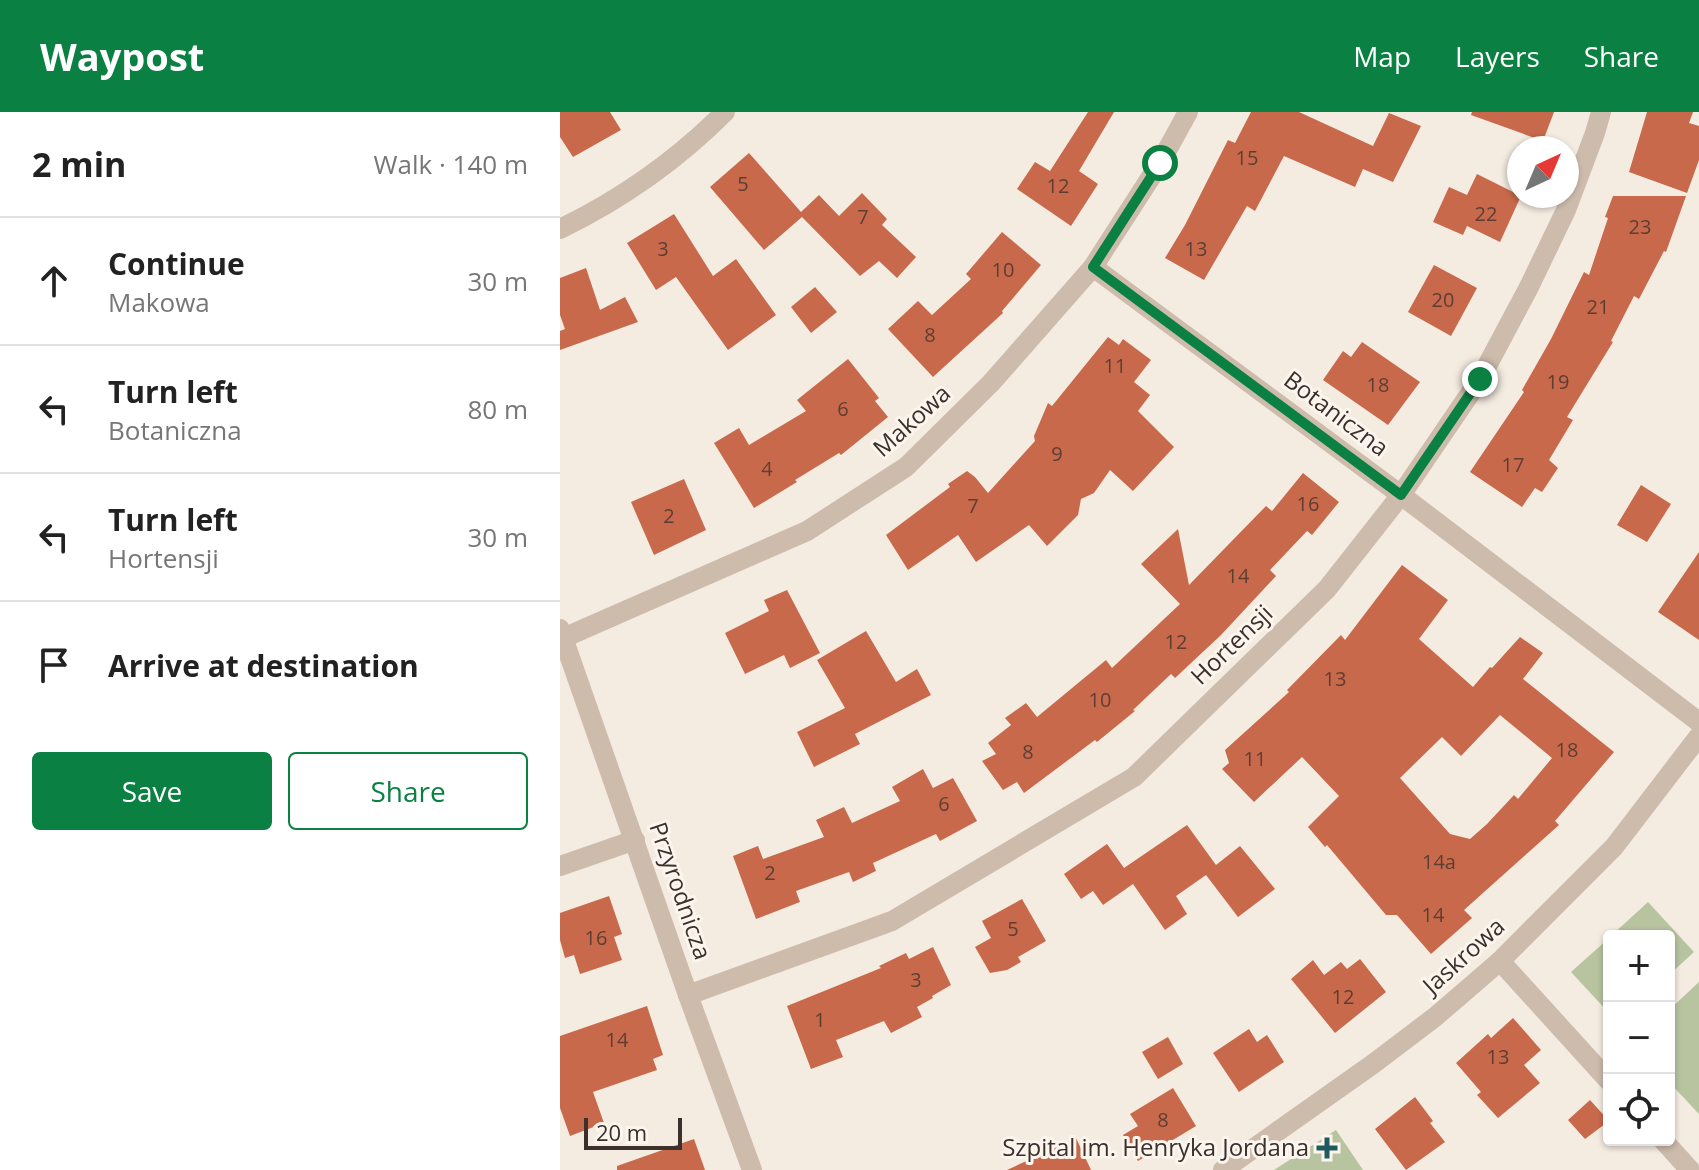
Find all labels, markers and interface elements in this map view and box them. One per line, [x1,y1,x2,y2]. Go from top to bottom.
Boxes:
text: Waypost [40,30,204,82]
text: Map [1353,37,1411,75]
text: Layers [1455,37,1540,75]
text: Share [1584,37,1659,75]
north arrow [1507,136,1579,208]
text: 2 min [32,141,126,187]
house number: 15 [1236,144,1258,171]
route start [1142,145,1178,181]
text: Walk · 140 m [374,146,528,182]
house number: 5 [737,170,749,197]
house number: 12 [1047,172,1069,199]
house number: 22 [1475,200,1497,227]
house number: 7 [857,203,869,230]
house number: 23 [1629,213,1651,240]
house number: 3 [657,235,669,262]
house number: 13 [1185,235,1207,262]
text: Continue [108,243,245,284]
house number: 10 [992,256,1014,283]
icon: ahead [32,259,76,303]
text: 30 m [467,263,528,299]
text: Makowa [108,284,210,320]
house number: 20 [1432,286,1454,313]
house number: 21 [1587,293,1609,320]
house number: 8 [924,321,936,348]
house number: 11 [1104,352,1126,379]
route end [1462,361,1498,397]
street label: Botaniczna [1278,362,1396,463]
house number: 19 [1547,368,1569,395]
text: Turn left [108,371,238,412]
house number: 18 [1367,371,1389,398]
street label: Makowa [865,376,957,464]
icon: left [32,387,76,431]
text: 80 m [467,391,528,427]
house number: 6 [837,395,849,422]
text: Botaniczna [108,412,242,448]
house number: 9 [1051,440,1063,467]
house number: 17 [1502,451,1524,478]
house number: 4 [761,455,773,482]
house number: 16 [1297,490,1319,517]
house number: 7 [967,492,979,519]
text: Turn left [108,499,238,540]
house number: 2 [663,502,675,529]
icon: left [32,515,76,559]
text: 30 m [467,519,528,555]
text: Hortensji [108,540,219,576]
house number: 14 [1227,562,1250,589]
street label: Hortensji [1183,597,1279,691]
house number: 12 [1165,628,1187,655]
icon: arrive [32,643,76,687]
text: Arrive at destination [108,645,419,686]
house number: 13 [1324,665,1346,692]
house number: 10 [1089,686,1111,713]
house number: 18 [1556,736,1578,763]
house number: 8 [1022,738,1034,765]
house number: 11 [1244,745,1266,772]
button: Save [32,752,272,830]
button: Share [288,752,528,830]
house number: 6 [938,790,950,817]
street label: Przyrodnicza [642,817,720,964]
house number: 14a [1422,848,1456,875]
house number: 2 [764,859,776,886]
house number: 14 [1422,901,1445,928]
street label: Jaskrowa [1413,909,1511,1002]
house number: 5 [1007,915,1019,942]
house number: 16 [585,924,607,951]
map controls [1603,930,1675,1146]
button: + [1603,930,1675,1002]
house number: 3 [910,966,922,993]
house number: 12 [1332,983,1354,1010]
button: − [1603,1002,1675,1074]
house number: 1 [814,1006,826,1033]
house number: 14 [606,1026,629,1053]
house number: 13 [1487,1043,1509,1070]
button: locate [1603,1074,1675,1146]
house number: 8 [1157,1106,1169,1133]
scale bar [584,1114,682,1150]
text: 20 m [596,1117,647,1147]
place label: Szpital im. Henryka Jordana [1002,1130,1309,1163]
marker: Szpital im. Henryka Jordana [1316,1137,1338,1159]

